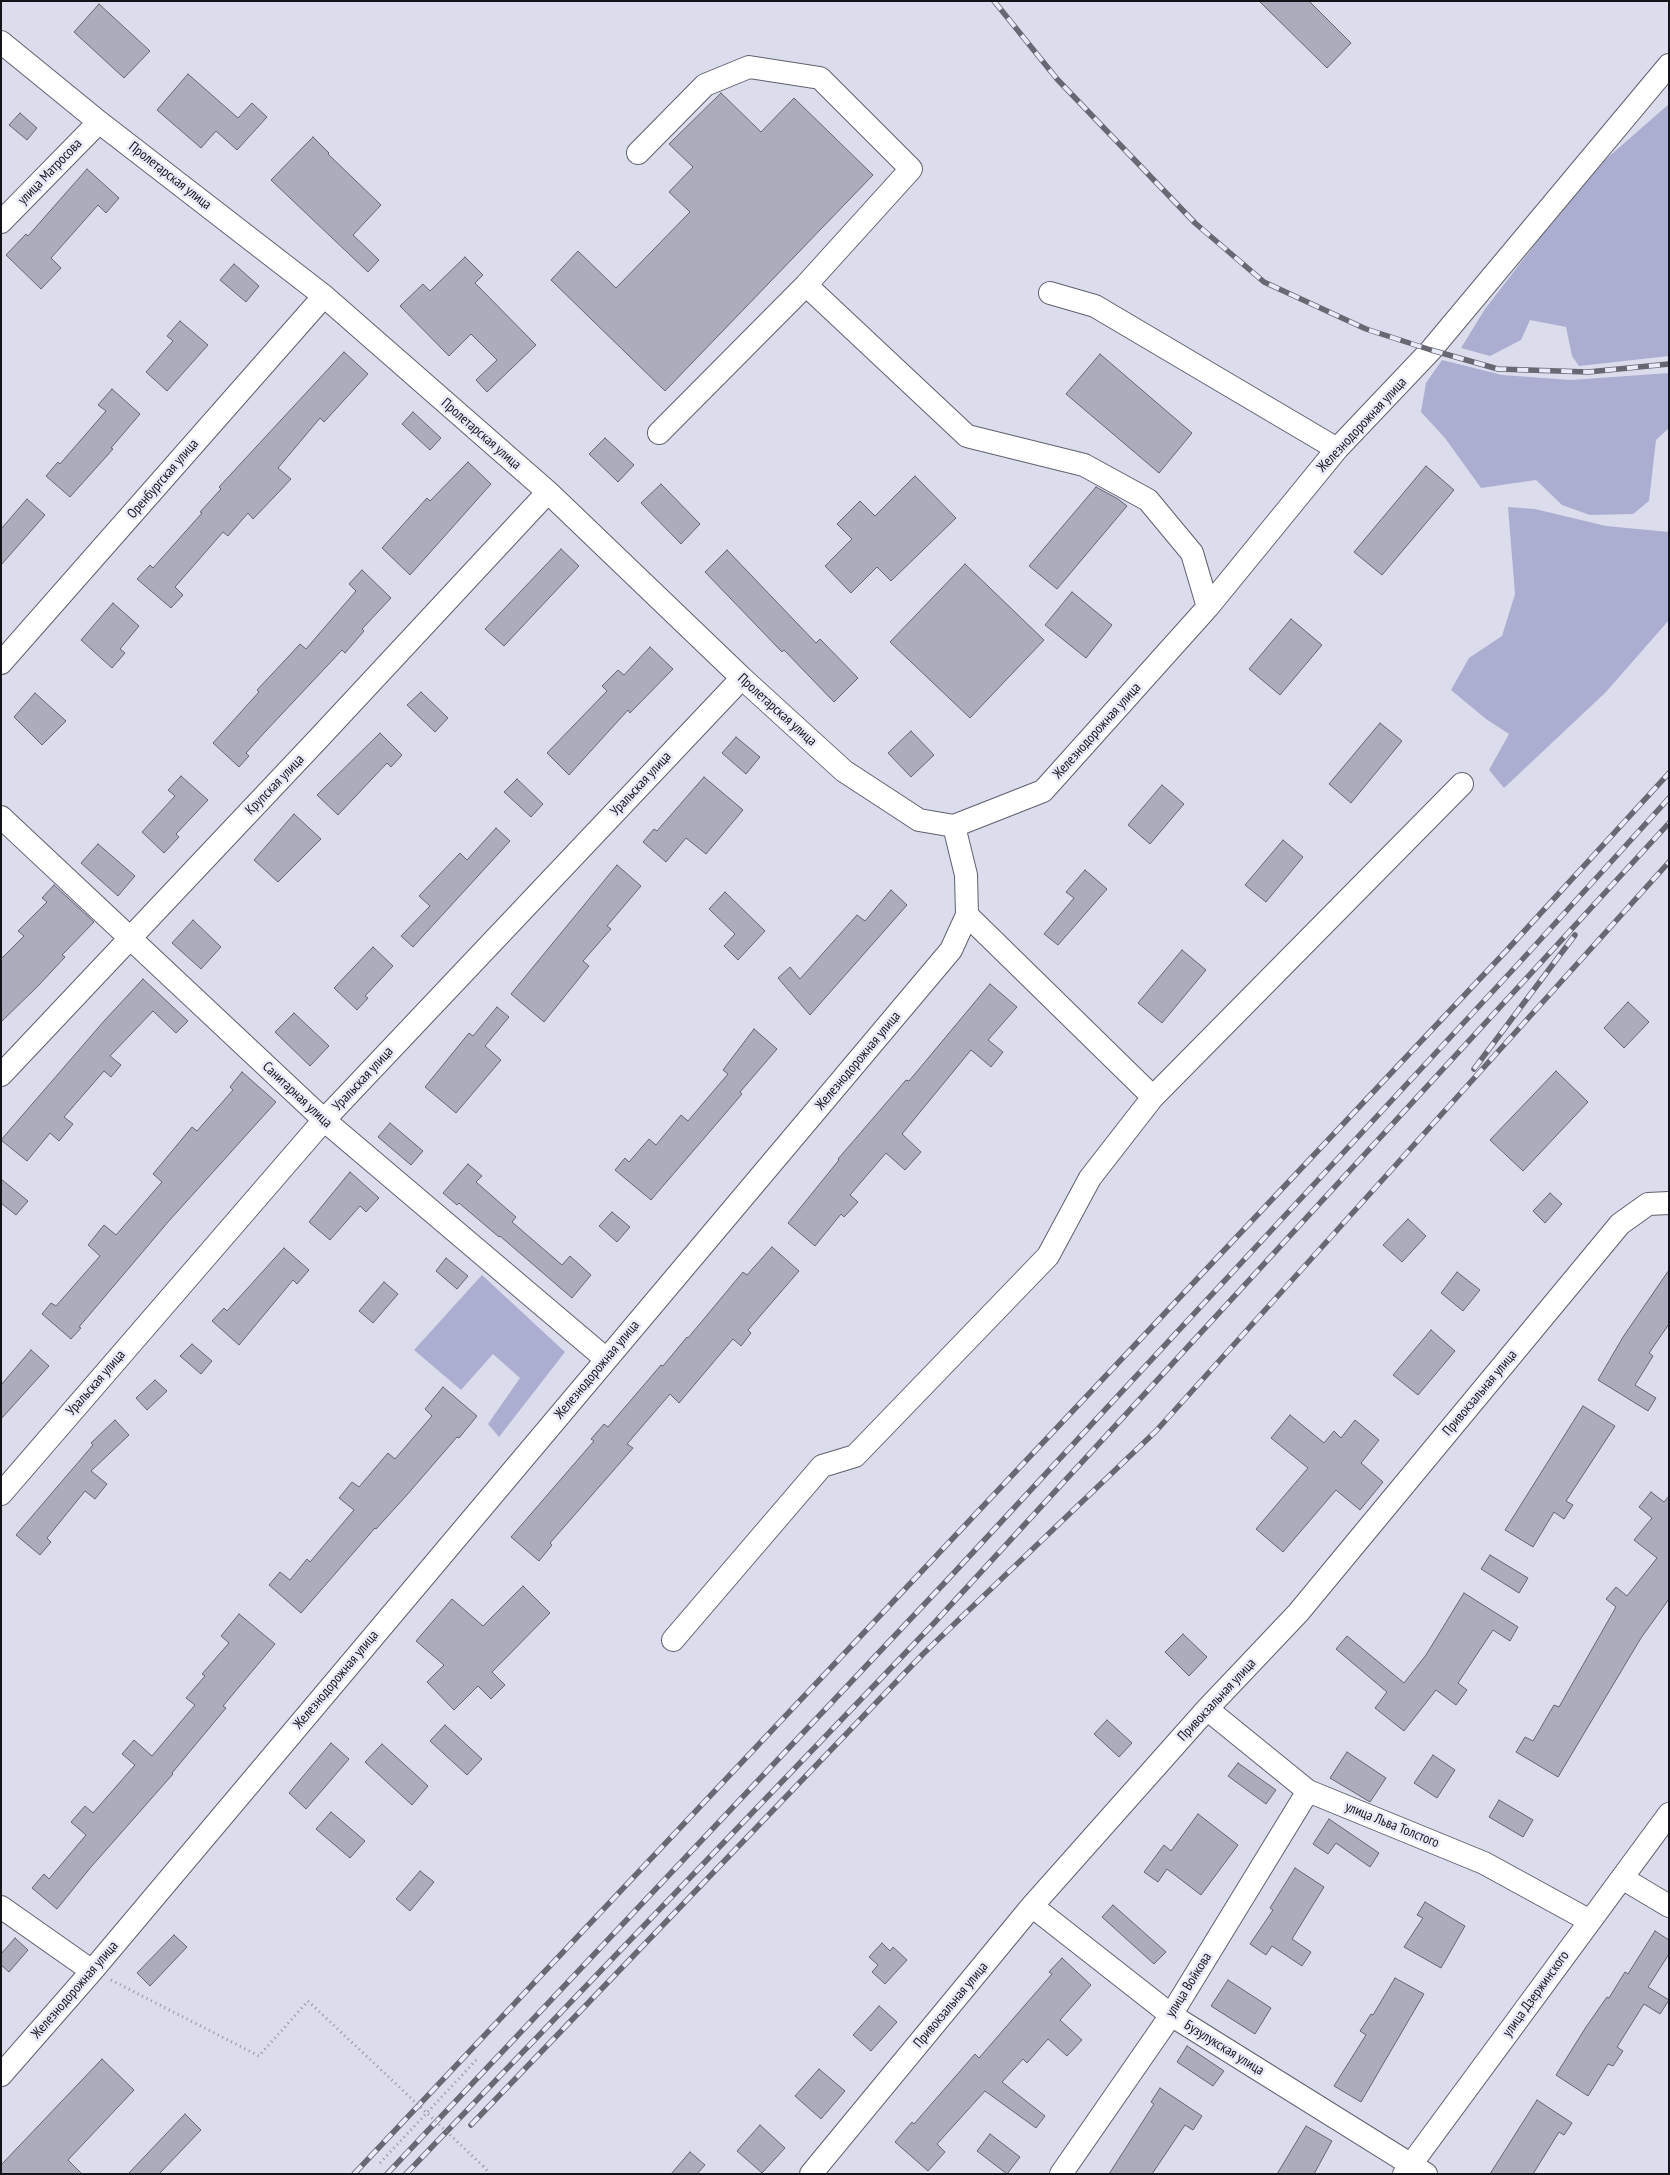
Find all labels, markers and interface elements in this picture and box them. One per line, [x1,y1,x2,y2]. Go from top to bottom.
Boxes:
street label: улица Матросова [14,136,86,208]
street label: Пролетарская улица [125,139,215,213]
street label: Железнодорожная улица [1314,374,1410,476]
street label: Пролетарская улица [438,395,524,473]
street label: Оренбургская улица [124,436,202,522]
street label: Пролетарская улица [734,670,820,750]
street label: Железнодорожная улица [1049,680,1145,782]
street label: Уральская улица [607,749,675,819]
street label: Крупская улица [242,751,308,819]
street label: Железнодорожная улица [812,1008,904,1114]
street label: Уральская улица [329,1044,397,1114]
street label: Санитарная улица [259,1058,335,1132]
street label: Железнодорожная улица [551,1317,643,1423]
street label: Уральская улица [63,1347,129,1419]
street label: Привокзальная улица [1439,1347,1521,1439]
street label: Железнодорожная улица [290,1627,382,1733]
street label: Привокзальная улица [1174,1655,1260,1745]
street label: улица Льва Толстого [1342,1798,1442,1852]
street label: Железнодорожная улица [28,1938,122,2042]
street label: улица Дзержинского [1499,1948,1573,2040]
street label: улица Войкова [1163,1950,1215,2020]
street label: Привокзальная улица [910,1959,992,2051]
street label: Бузулукская улица [1181,2017,1267,2079]

